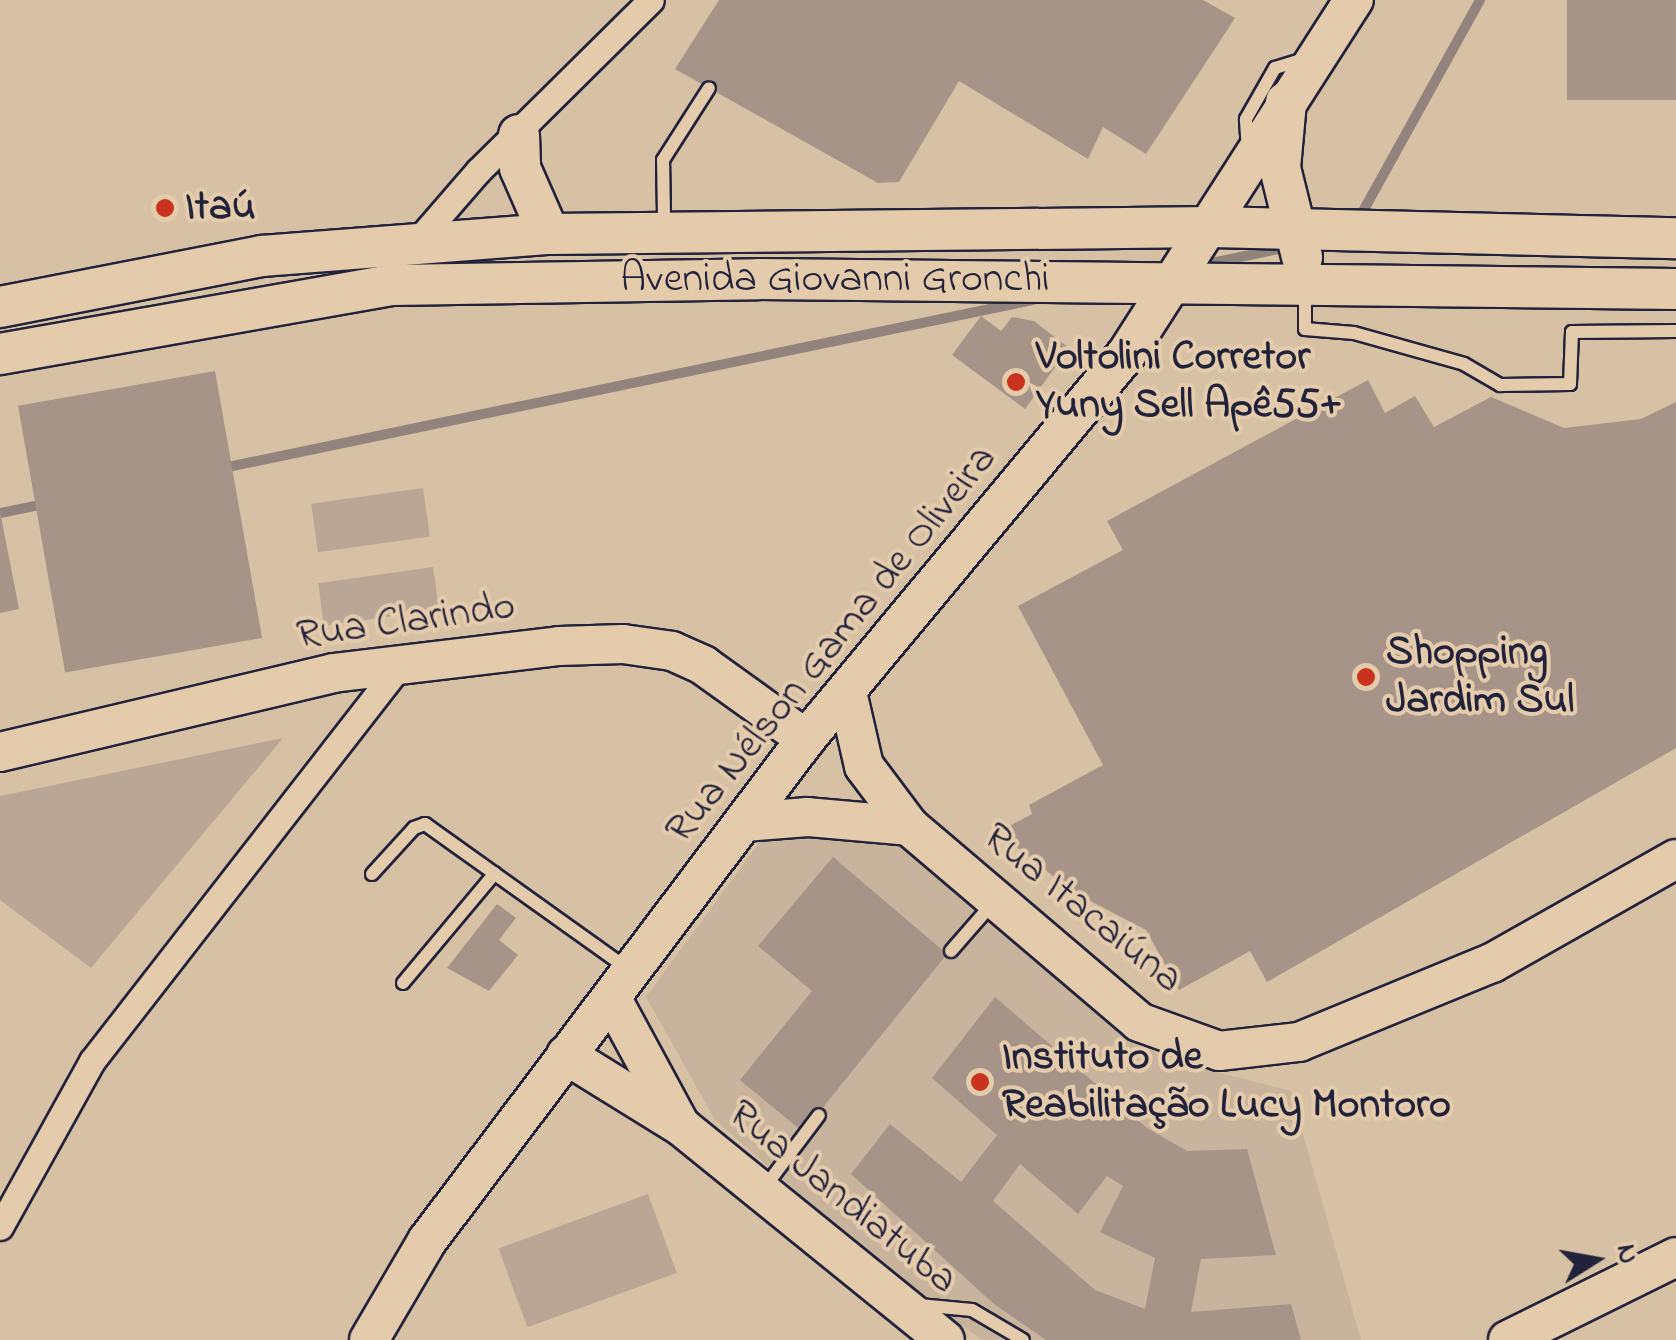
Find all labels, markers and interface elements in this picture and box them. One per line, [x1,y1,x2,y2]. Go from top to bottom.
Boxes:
place label: Itaú [185,183,256,233]
marker: Itaú [154,197,176,219]
street label: Avenida Giovanni Gronchi [620,255,1050,305]
place label: Voltolini Corretor Yuny Sell Apê55+ [1036,333,1342,432]
marker: Voltolini Corretor Yuny Sell Apê55+ [1005,371,1027,393]
street label: Rua Nélson Gama de Oliveira [656,435,1008,855]
street label: Rua Clarindo [294,582,518,662]
place label: Shopping Jardim Sul [1386,628,1574,726]
marker: Shopping Jardim Sul [1355,666,1377,688]
street label: Rua Itacaiúna [972,813,1192,1005]
place label: Instituto de Reabilitação Lucy Montoro [1002,1033,1451,1132]
marker: Instituto de Reabilitação Lucy Montoro [967,1069,993,1095]
street label: Rua Jandiatuba [717,1090,967,1306]
north arrow [1546,1210,1646,1310]
text: N [1604,1241,1648,1267]

